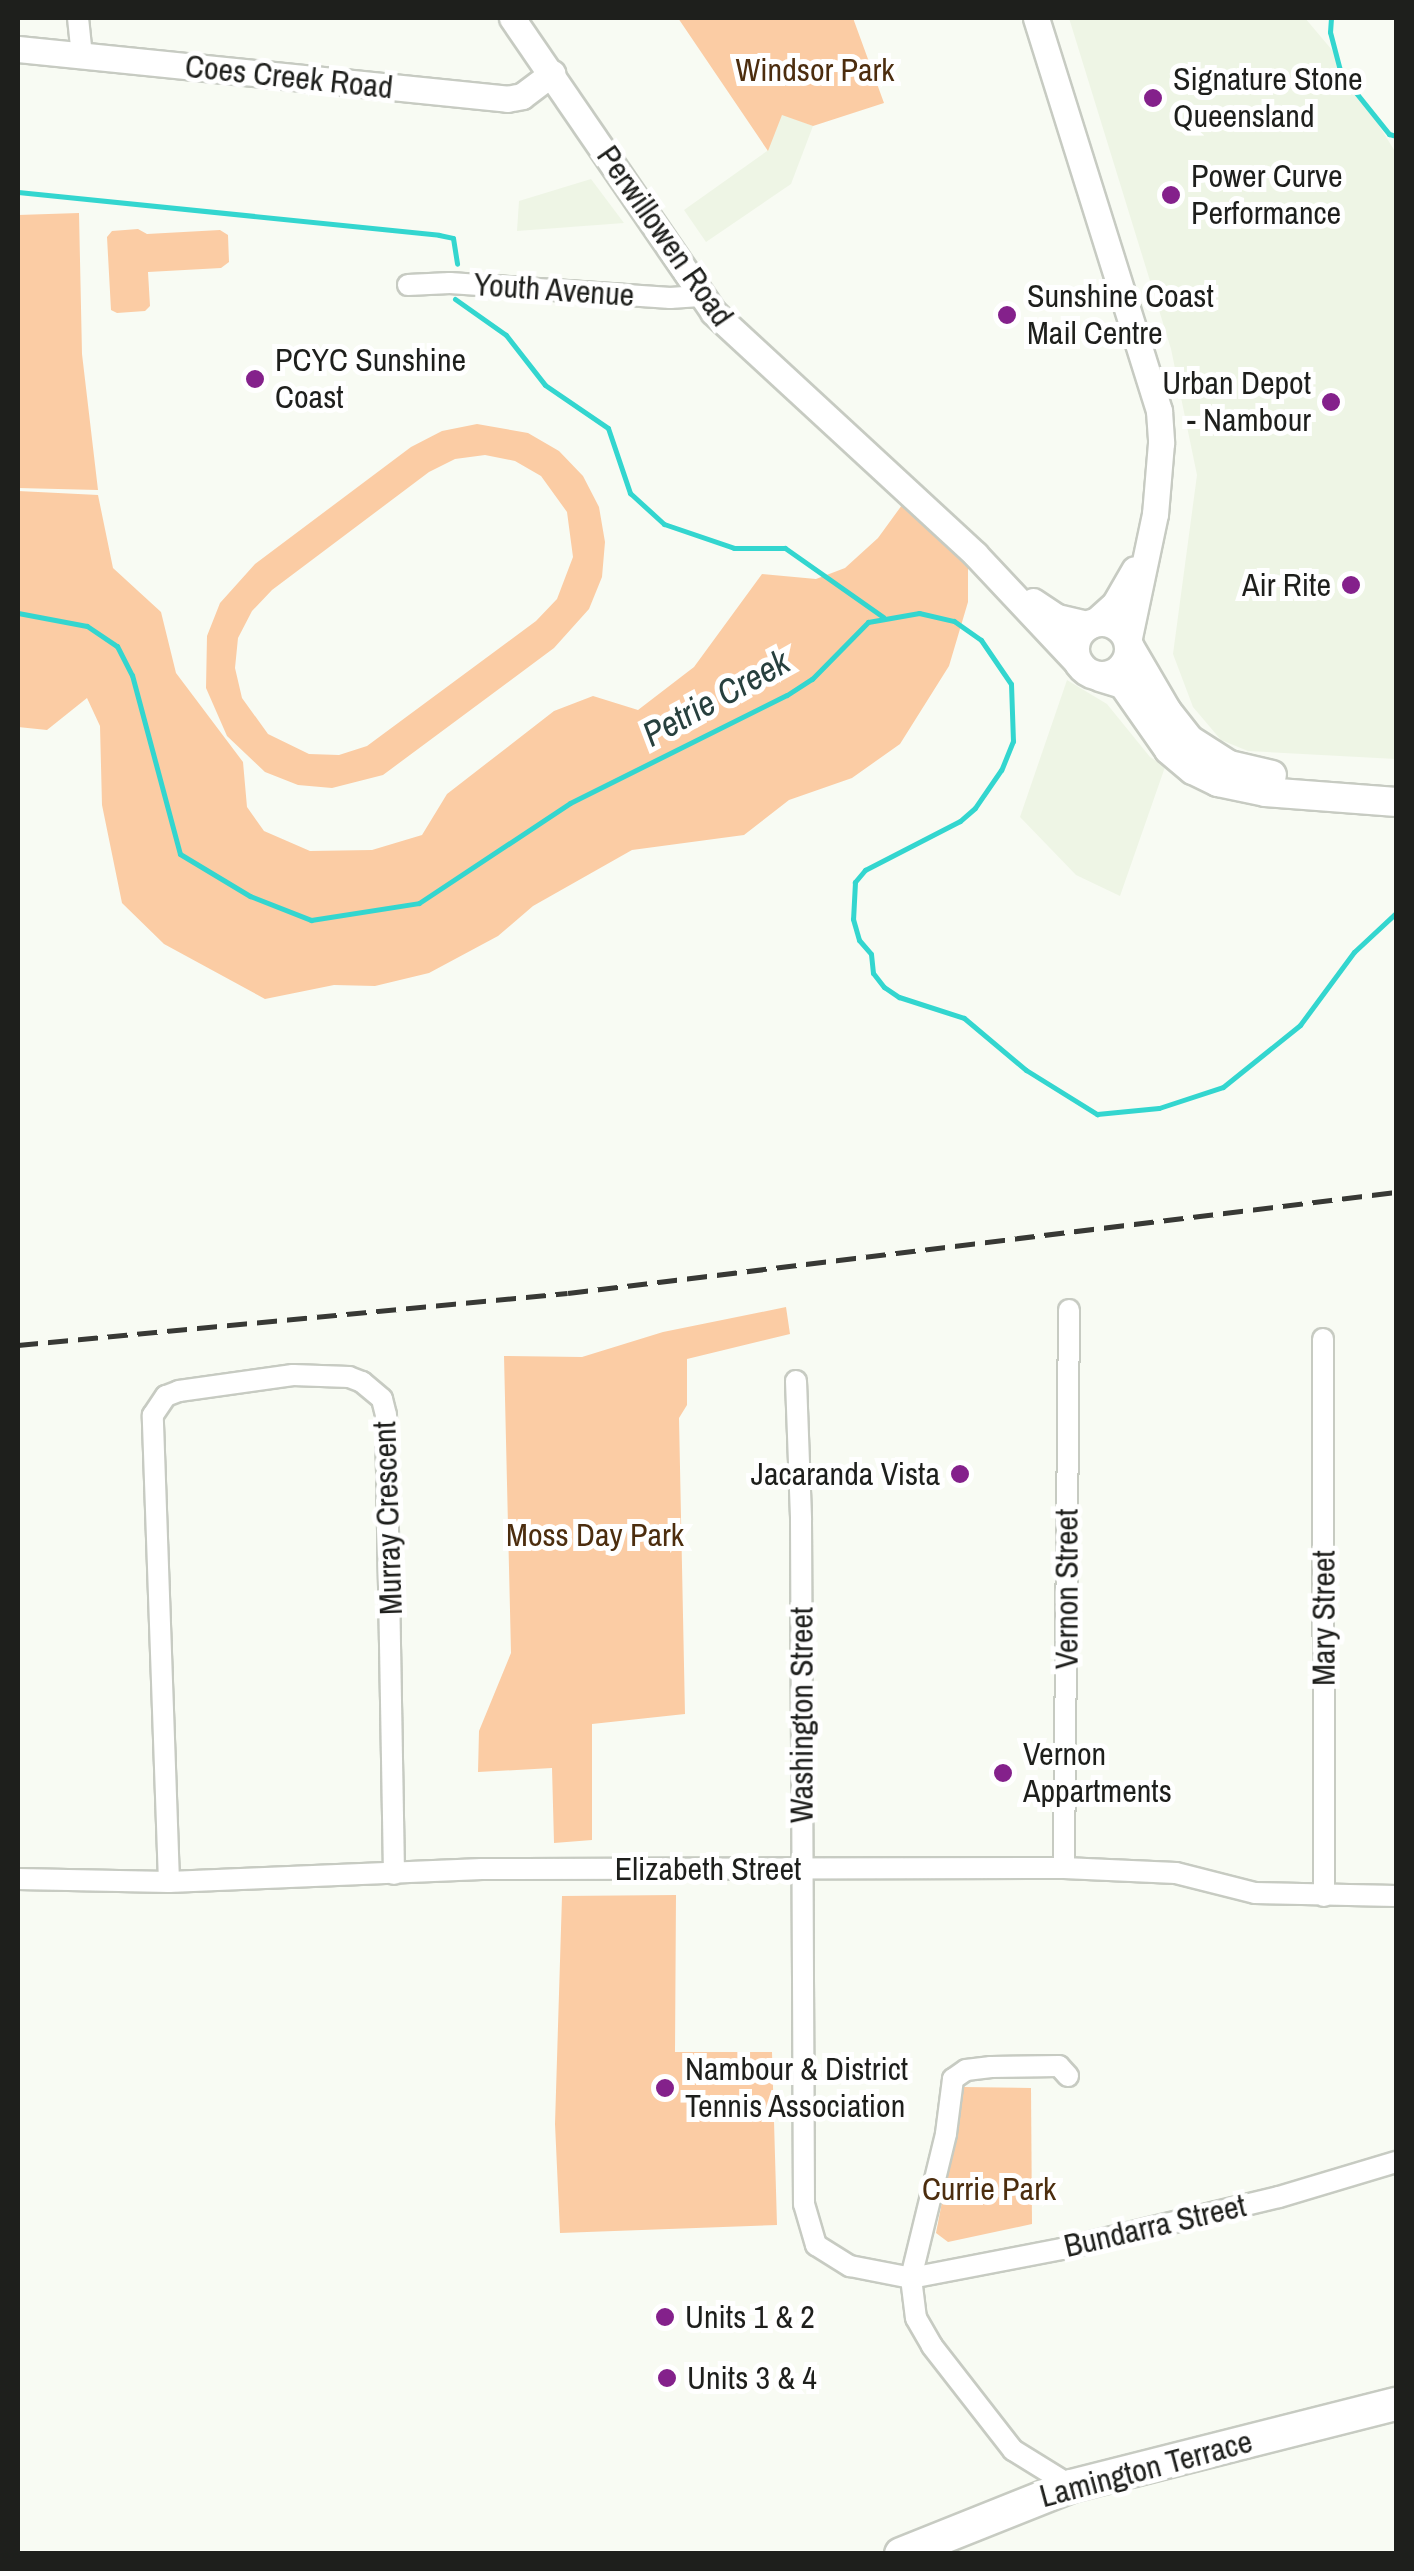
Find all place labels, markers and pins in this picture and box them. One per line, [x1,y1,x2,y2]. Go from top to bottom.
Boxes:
place label: Signature Stone Queensland [1173,61,1363,136]
marker: Signature Stone Queensland [1142,87,1164,109]
place label: Power Curve Performance [1191,158,1343,233]
marker: Power Curve Performance [1160,184,1182,206]
place label: Sunshine Coast Mail Centre [1027,278,1214,353]
marker: Sunshine Coast Mail Centre [996,304,1018,326]
place label: PCYC Sunshine Coast [275,342,466,417]
place label: Urban Depot - Nambour [1162,365,1311,440]
marker: PCYC Sunshine Coast [244,368,266,390]
marker: Urban Depot - Nambour [1320,391,1342,413]
place label: Air Rite [1242,566,1331,604]
marker: Air Rite [1340,574,1362,596]
place label: Jacaranda Vista [751,1455,940,1493]
marker: Jacaranda Vista [949,1463,971,1485]
place label: Vernon Appartments [1023,1736,1172,1811]
marker: Vernon Appartments [992,1762,1014,1784]
place label: Nambour & District Tennis Association [685,2051,908,2126]
marker: Nambour & District Tennis Association [654,2077,676,2099]
place label: Units 1 & 2 [685,2298,815,2336]
marker: Units 1 & 2 [654,2306,676,2328]
place label: Units 3 & 4 [687,2359,817,2397]
marker: Units 3 & 4 [656,2367,678,2389]

